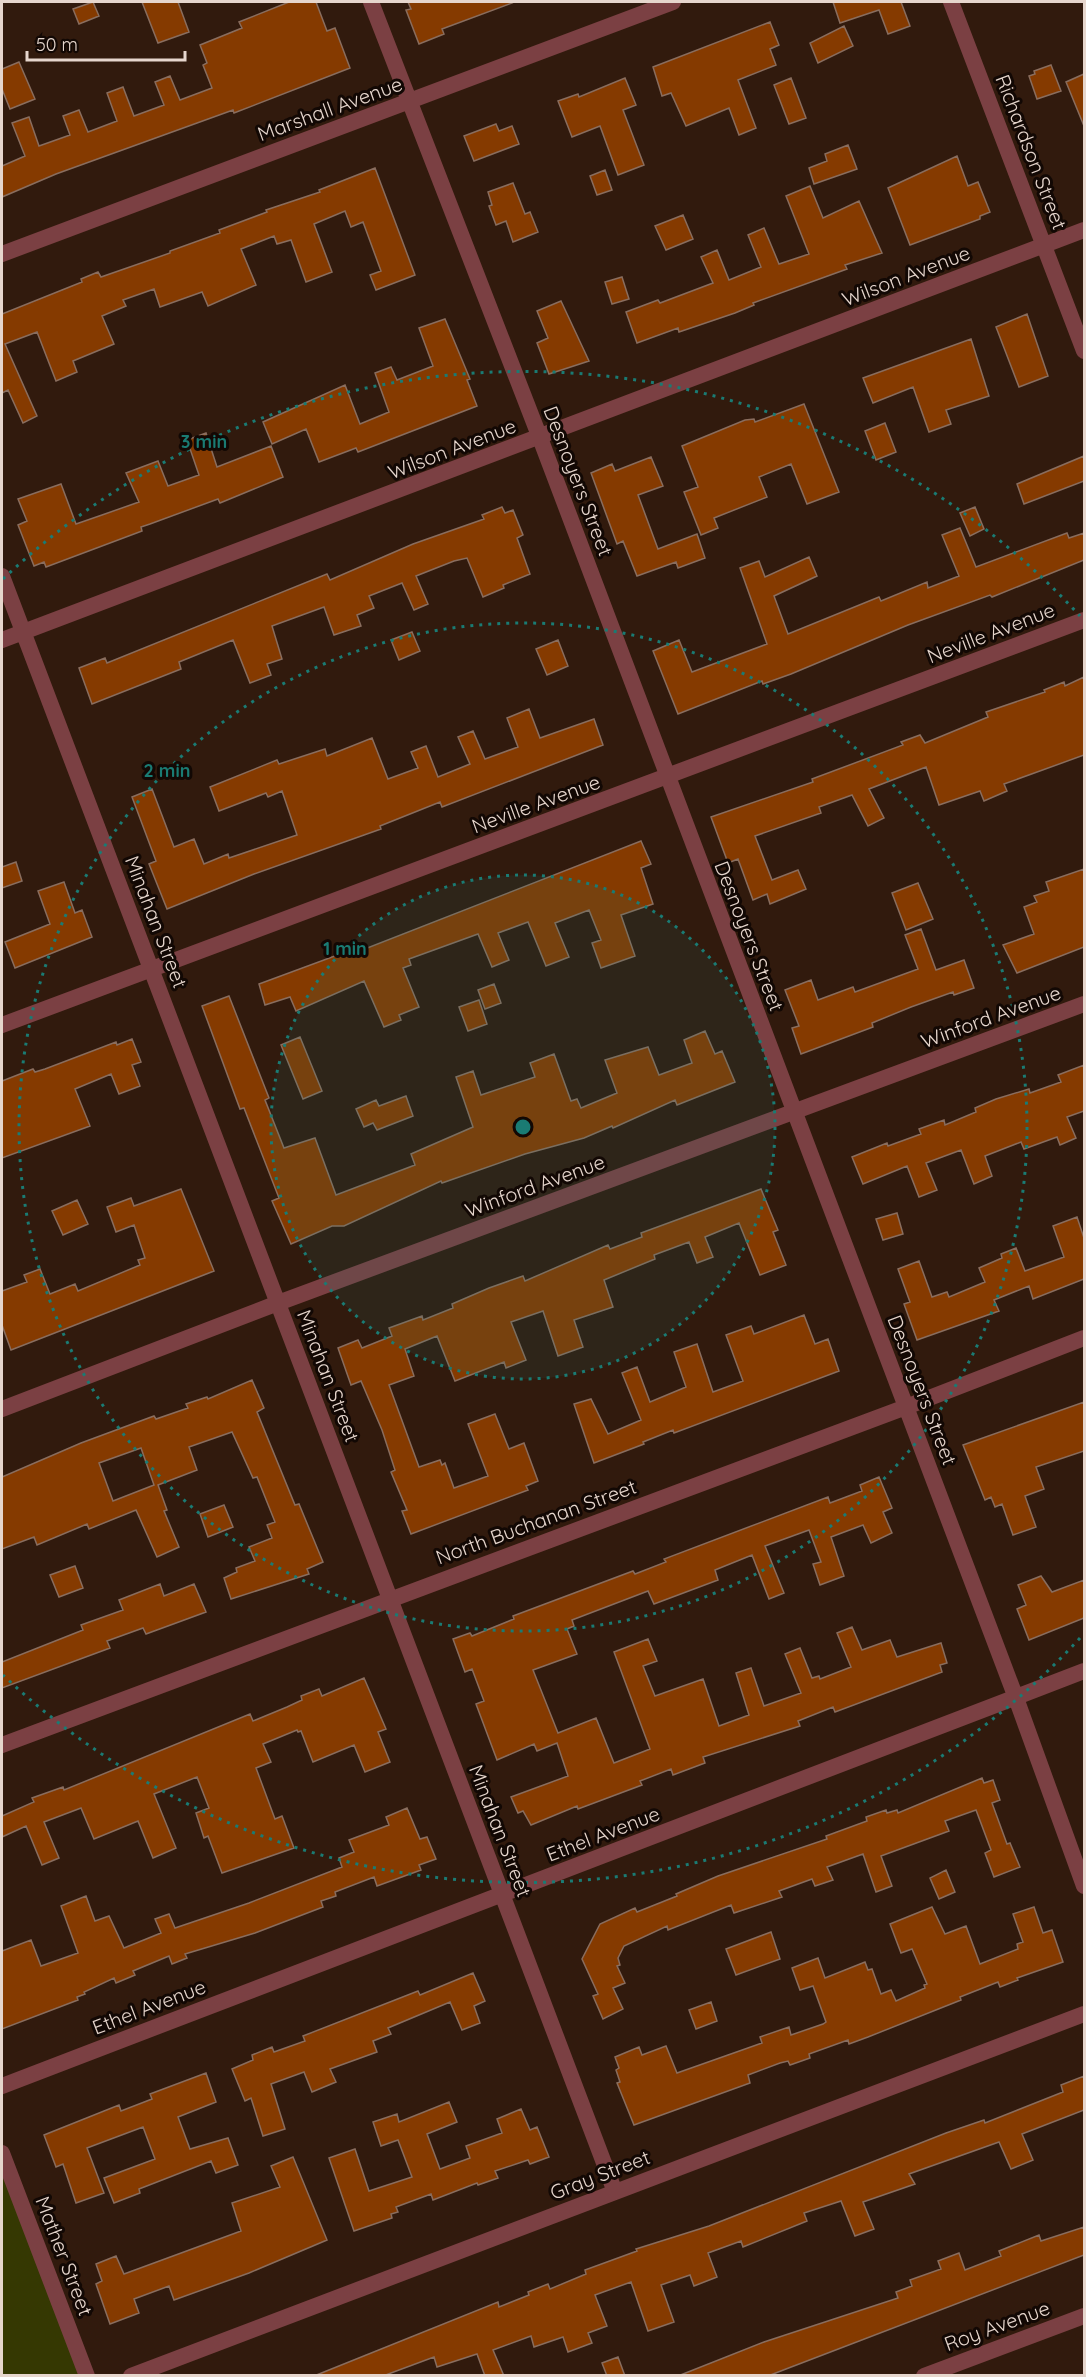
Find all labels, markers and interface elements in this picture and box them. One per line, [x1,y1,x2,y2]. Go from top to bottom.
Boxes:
scale bar [27,24,184,62]
text: 50 m [36,33,78,56]
street label: Marshall Avenue [254,71,406,146]
street label: Richardson Street [990,71,1073,233]
street label: Wilson Avenue [838,240,973,311]
street label: Desnoyers Street [538,402,619,560]
street label: Wilson Avenue [384,413,519,484]
text: 3 min [181,430,227,453]
street label: Neville Avenue [923,597,1058,668]
text: 2 min [144,759,190,782]
street label: Neville Avenue [468,769,603,838]
street label: Minahan Street [120,852,193,992]
street label: Desnoyers Street [709,857,790,1015]
text: 1 min [323,937,367,960]
street label: Winford Avenue [918,980,1064,1053]
centre of rings [513,1117,533,1137]
street label: Winford Avenue [462,1149,608,1222]
street label: Minahan Street [292,1306,365,1446]
street label: Desnoyers Street [882,1311,963,1469]
street label: North Buchanan Street [432,1474,640,1569]
street label: Minahan Street [464,1761,537,1901]
street label: Ethel Avenue [543,1800,663,1867]
street label: Ethel Avenue [89,1973,209,2040]
street label: Gray Street [546,2144,653,2205]
street label: Mather Street [30,2193,99,2319]
street label: Roy Avenue [941,2295,1053,2356]

